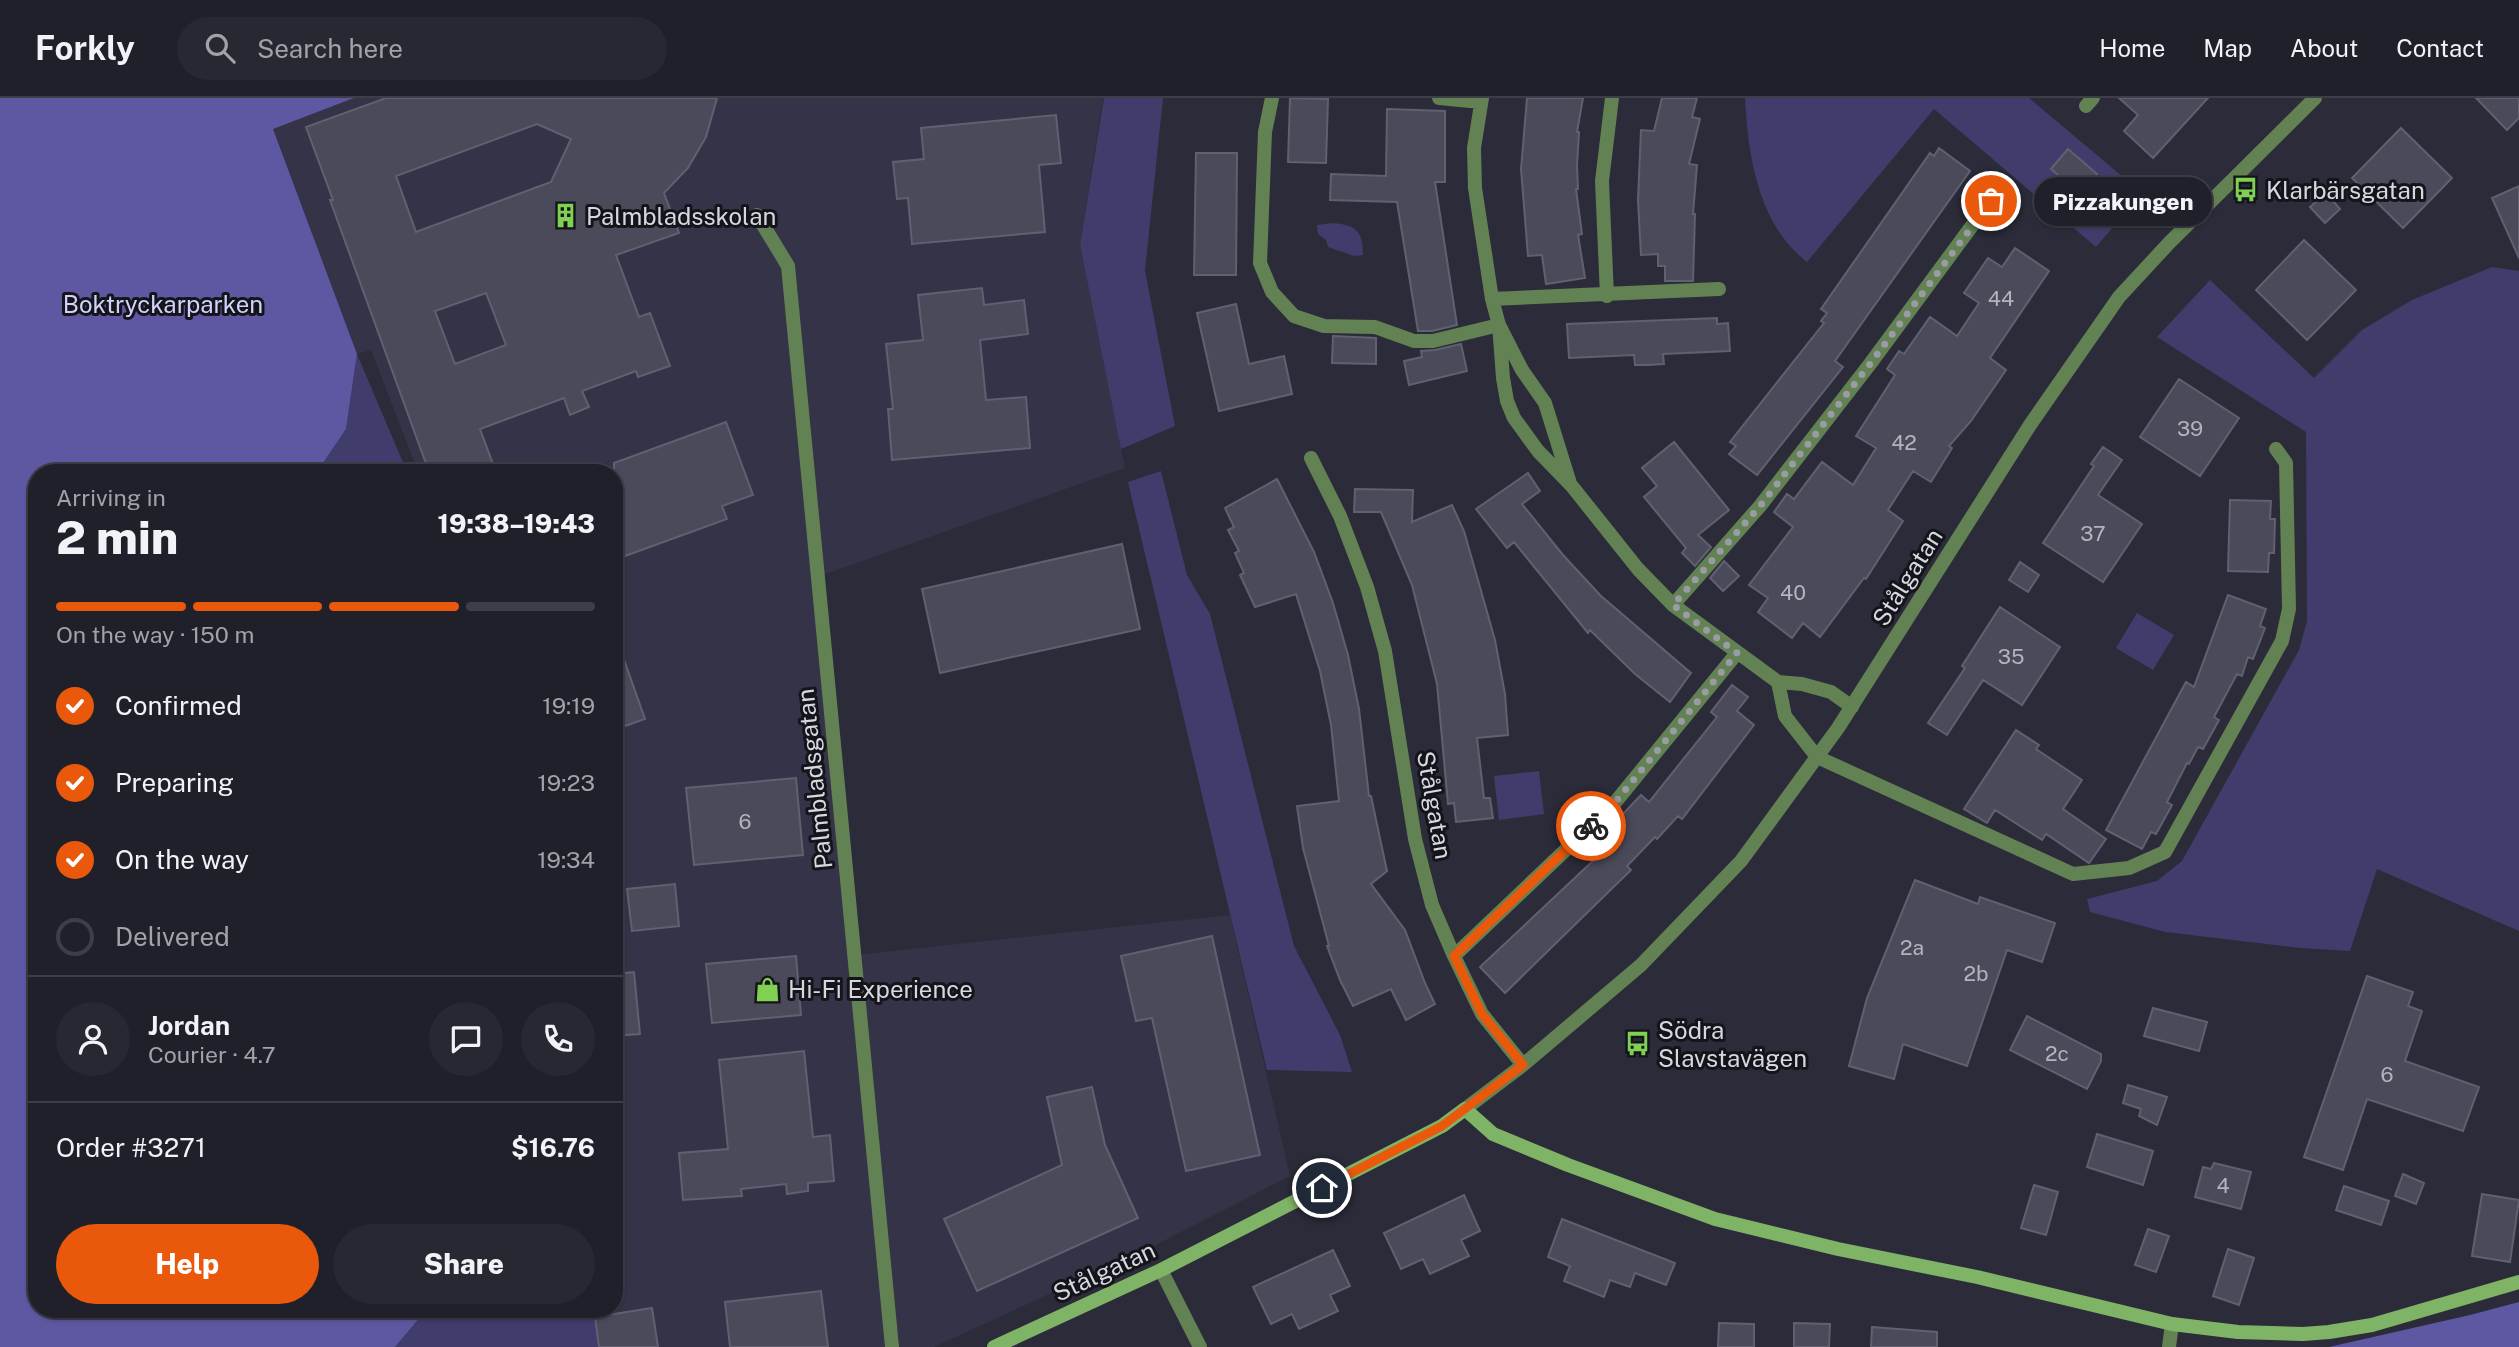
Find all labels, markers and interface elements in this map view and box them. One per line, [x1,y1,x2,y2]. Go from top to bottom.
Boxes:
search box [177,17,667,80]
text: Forkly [35,29,135,67]
icon: search [201,29,239,67]
text: Search here [257,33,403,64]
text: Home [2099,34,2165,62]
text: Map [2203,34,2252,62]
text: About [2290,34,2358,62]
text: Contact [2396,34,2484,62]
pin [1961,171,2021,231]
callout: Pizzakungen [2033,176,2212,226]
bus stop icon: Klarbärsgatan [2232,176,2260,204]
place label: Klarbärsgatan [2266,176,2425,204]
icon: bag [1972,182,2010,220]
text: Pizzakungen [2052,188,2194,215]
building icon: Palmbladsskolan [552,202,580,230]
place label: Palmbladsskolan [586,202,776,230]
house number: 44 [1988,286,2014,311]
park label: Boktryckarparken [63,290,263,318]
house number: 39 [2177,416,2203,441]
house number: 42 [1891,430,1917,455]
text: Arriving in [56,484,166,511]
text: 19:38–19:43 [438,508,595,539]
text: 2 min [56,510,178,564]
house number: 37 [2080,521,2106,546]
street label: Stålgatan [1866,523,1948,631]
house number: 40 [1780,580,1806,605]
text: On the way · 150 m [56,621,254,648]
house number: 35 [1998,644,2024,669]
icon: check [56,687,94,725]
street label: Palmbladsgatan [791,687,837,871]
text: Confirmed [115,690,242,721]
text: 19:19 [542,692,595,719]
street label: Stålgatan [1412,749,1458,861]
icon: check [56,764,94,802]
text: Preparing [115,767,234,798]
text: 19:23 [537,769,595,796]
courier [1556,791,1626,861]
icon: bike [1572,807,1610,845]
house number: 6 [738,809,752,834]
icon: check [56,841,94,879]
text: On the way [115,844,249,875]
text: 19:34 [537,846,595,873]
text: Delivered [115,921,230,952]
house number: 2a [1900,935,1924,960]
house number: 2b [1963,961,1989,986]
shop icon: Hi-Fi Experience [754,975,782,1003]
place label: Hi-Fi Experience [788,975,973,1003]
button: person [56,1002,130,1076]
button: chat [429,1002,503,1076]
button: phone [521,1002,595,1076]
text: Jordan [148,1010,230,1041]
place label: Södra Slavstavägen [1658,1016,1807,1072]
bus stop icon: Södra Slavstavägen [1624,1030,1652,1058]
text: Courier · 4.7 [148,1041,276,1068]
house number: 2c [2045,1041,2069,1066]
house number: 6 [2380,1062,2394,1087]
text: Order #3271 [56,1132,206,1163]
text: $16.76 [511,1132,595,1163]
pin [1292,1158,1352,1218]
icon: home [1303,1169,1341,1207]
house number: 4 [2216,1173,2230,1198]
button: Help [56,1224,319,1304]
button: Share [333,1224,595,1304]
street label: Stålgatan [1049,1235,1159,1307]

